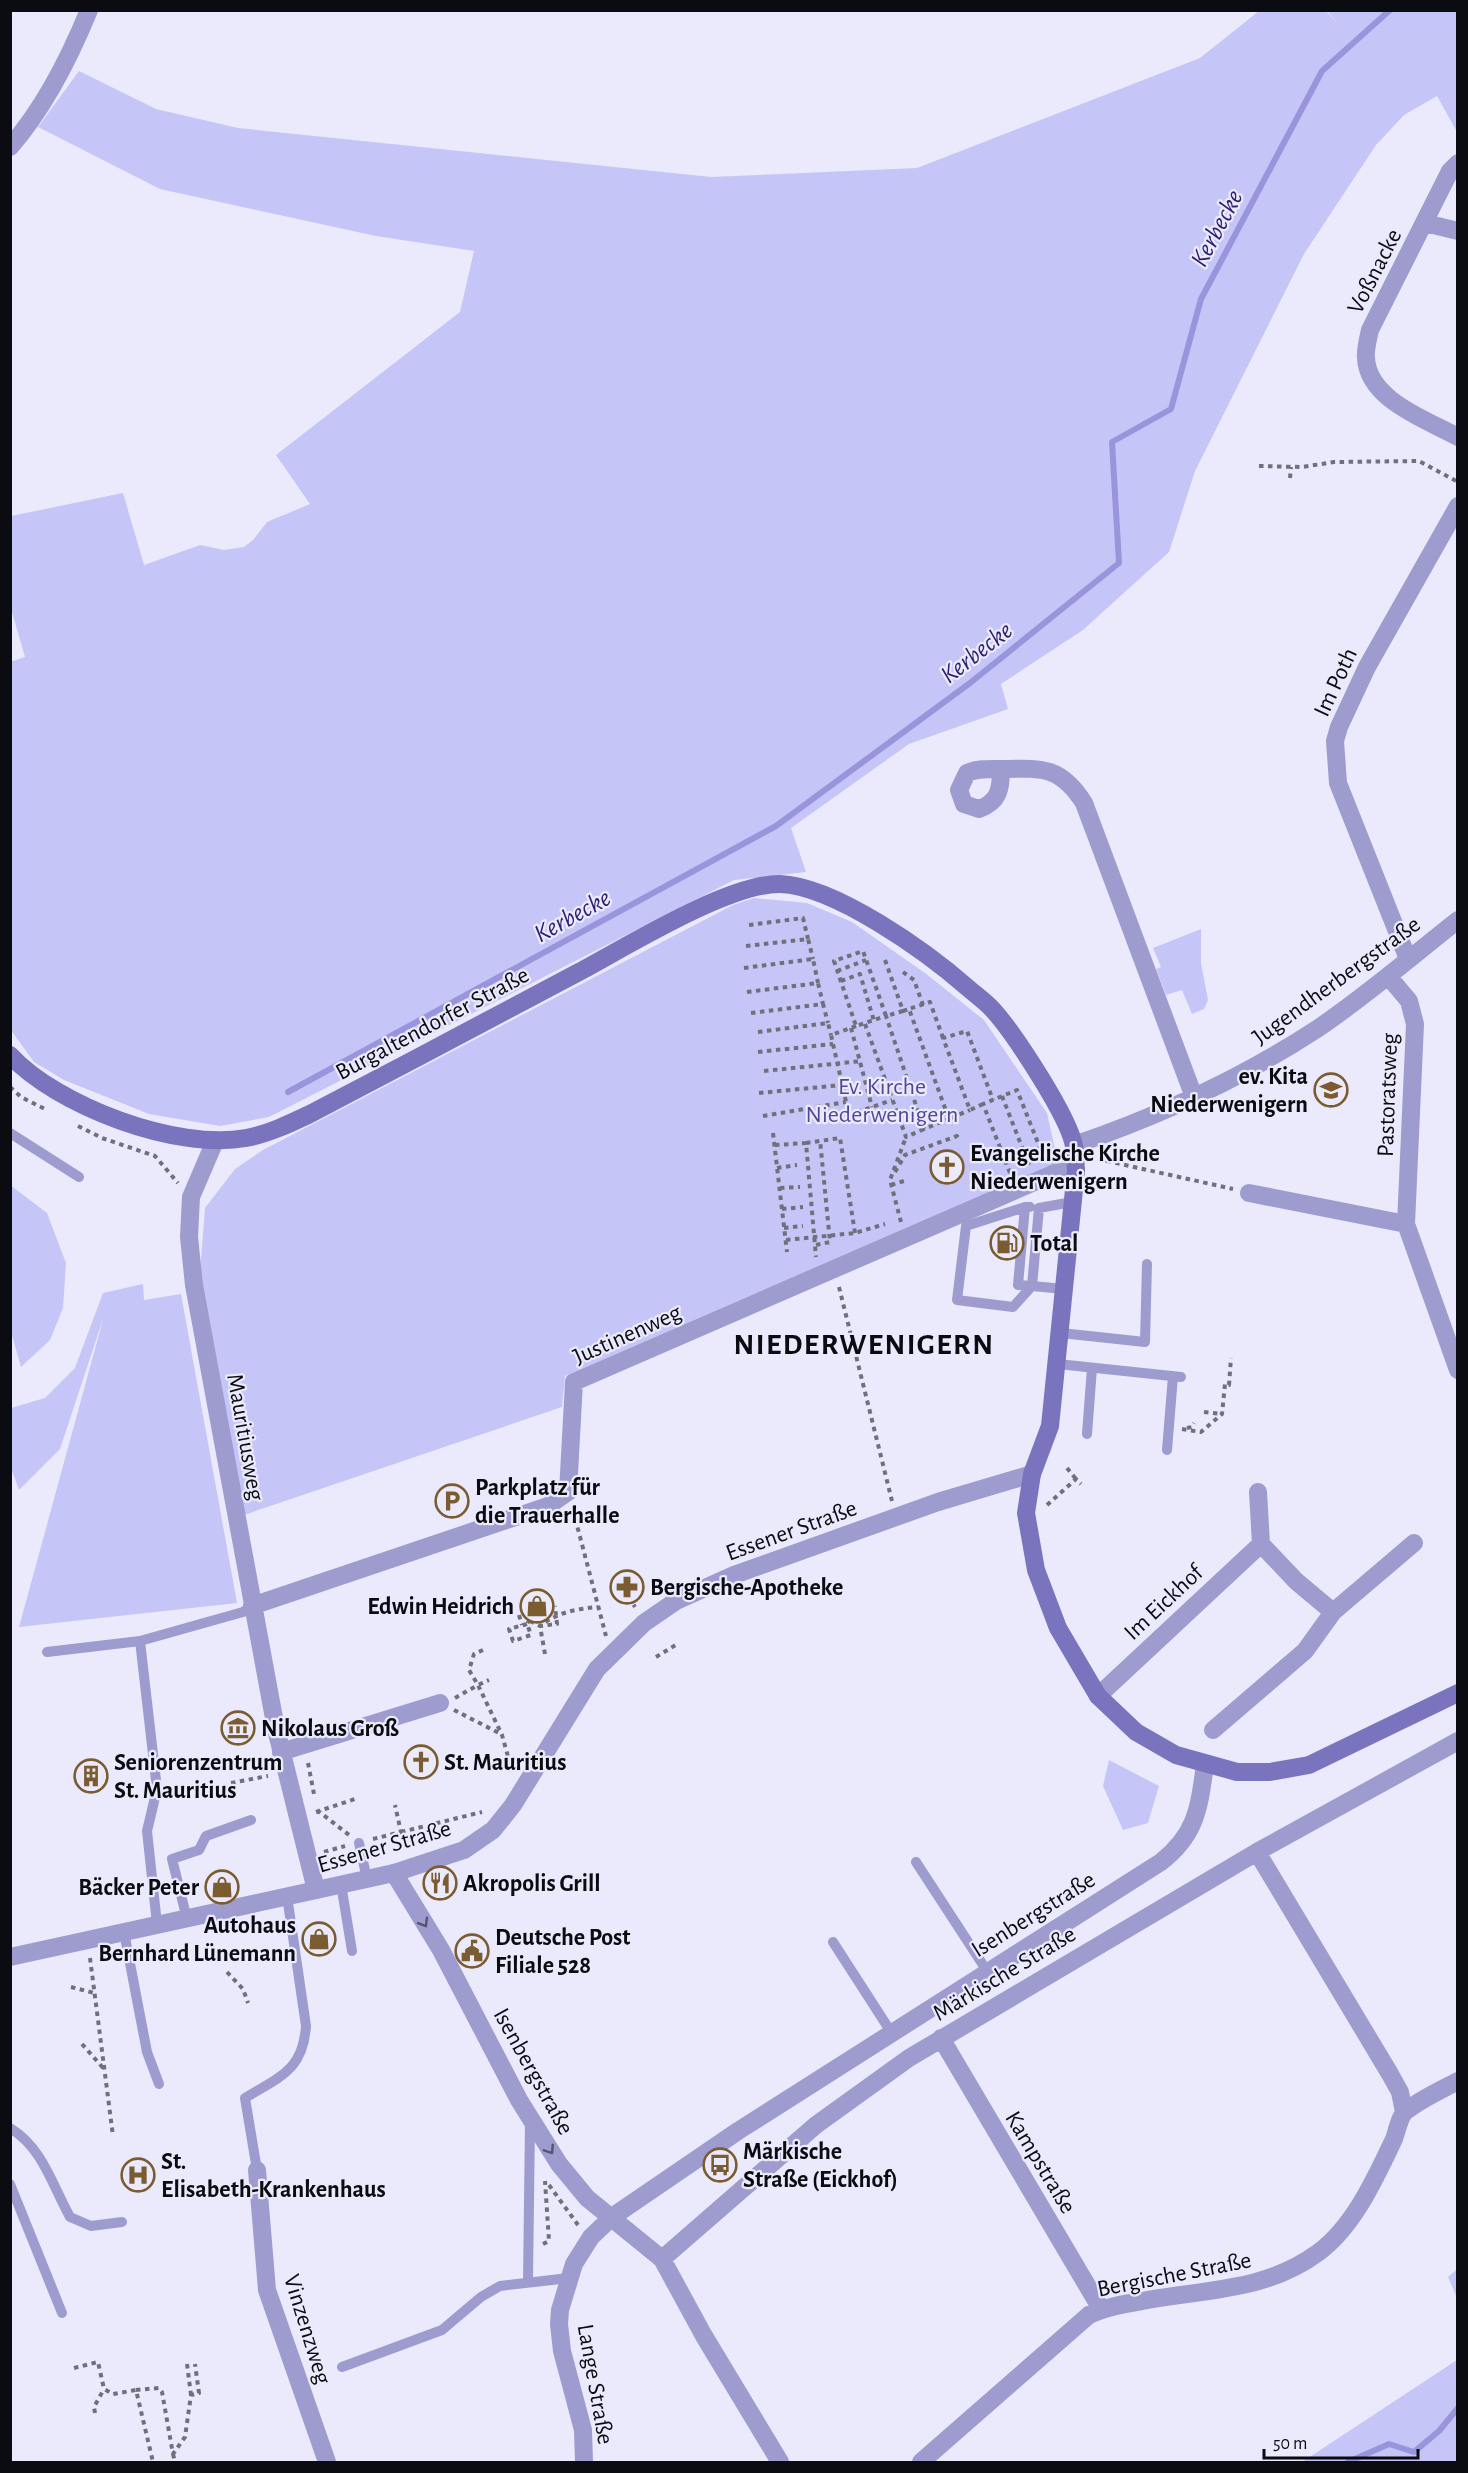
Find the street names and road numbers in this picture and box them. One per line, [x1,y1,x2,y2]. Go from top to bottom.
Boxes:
street label: Voßnacke [1343,225,1406,318]
street label: Im Poth [1310,644,1362,720]
street label: Jugendherbergstraße [1248,912,1425,1049]
street label: Burgaltendorfer Straße [332,963,533,1085]
street label: Pastoratsweg [1374,1032,1402,1158]
street label: Justinenweg [570,1300,685,1369]
street label: Mauritiusweg [222,1372,268,1503]
street label: Essener Straße [723,1496,860,1566]
street label: Im Eickhof [1120,1559,1209,1645]
street label: Essener Straße [315,1816,454,1877]
street label: Isenbergstraße [968,1867,1100,1962]
street label: Märkische Straße [929,1922,1080,2026]
street label: Isenbergstraße [489,2004,578,2139]
street label: Kampstraße [1000,2107,1080,2218]
street label: Bergische Straße [1095,2248,1253,2302]
street label: Vinzenzweg [279,2272,335,2387]
street label: Lange Straße [573,2322,617,2446]

